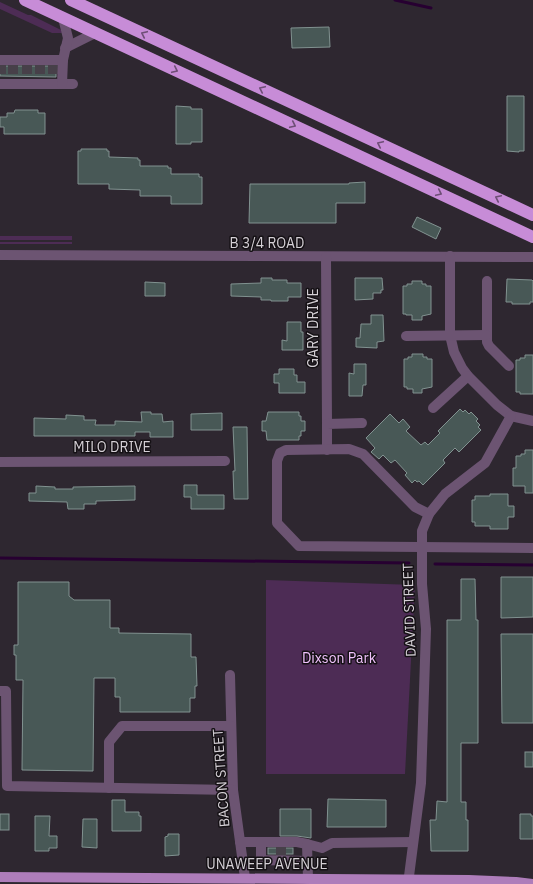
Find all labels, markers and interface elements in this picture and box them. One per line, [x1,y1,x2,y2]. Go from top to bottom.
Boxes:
one-way arrow [141,31,148,39]
one-way arrow [170,65,178,73]
one-way arrow [259,86,266,94]
one-way arrow [288,120,296,128]
one-way arrow [376,141,384,149]
one-way arrow [434,188,442,196]
one-way arrow [494,195,502,203]
street label: B 3/4 ROAD [230,234,304,252]
street label: GARY DRIVE [304,288,322,368]
street label: MILO DRIVE [73,438,151,456]
street label: DAVID STREET [398,563,420,657]
park label: Dixson Park [302,649,377,667]
street label: BACON STREET [209,728,233,828]
street label: UNAWEEP AVENUE [206,855,328,873]

